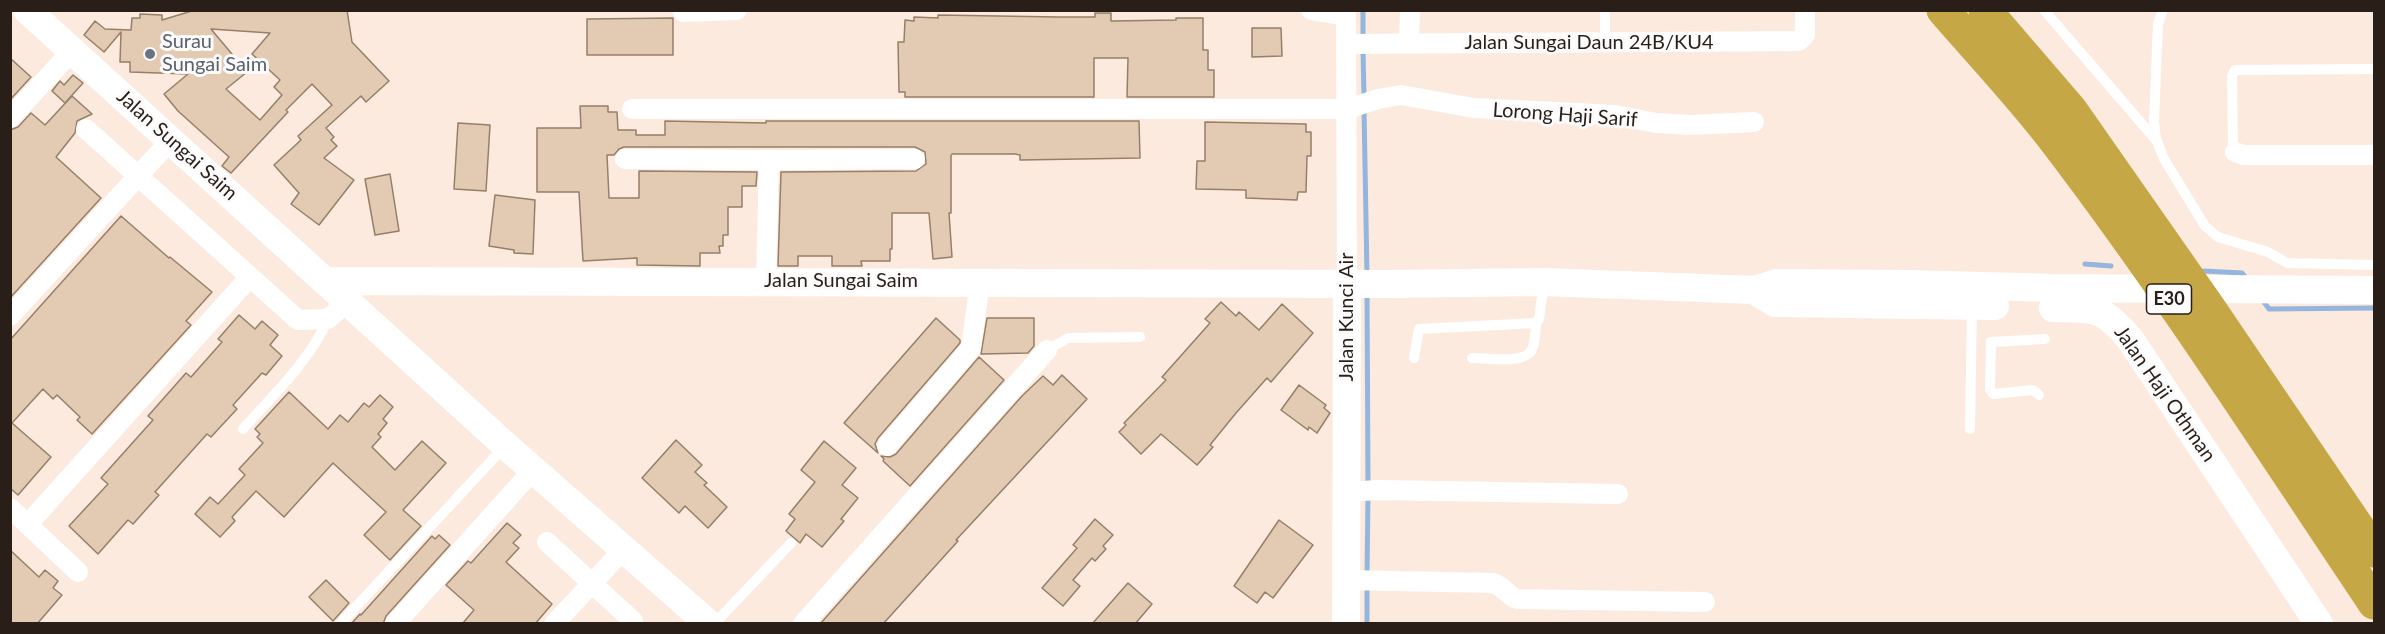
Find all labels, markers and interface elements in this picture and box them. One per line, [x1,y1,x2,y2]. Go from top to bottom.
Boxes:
place label: Surau Sungai Saim [162,30,267,77]
street label: Jalan Sungai Daun 24B/KU4 [1464,31,1714,55]
marker: Surau Sungai Saim [143,47,157,61]
street label: Jalan Sungai Saim [112,85,242,205]
street label: Lorong Haji Sarif [1492,98,1638,132]
street label: Jalan Kunci Air [1335,252,1359,382]
street label: Jalan Sungai Saim [764,269,918,293]
road number: E30 [2146,284,2192,314]
street label: Jalan Haji Othman [2109,321,2221,467]

